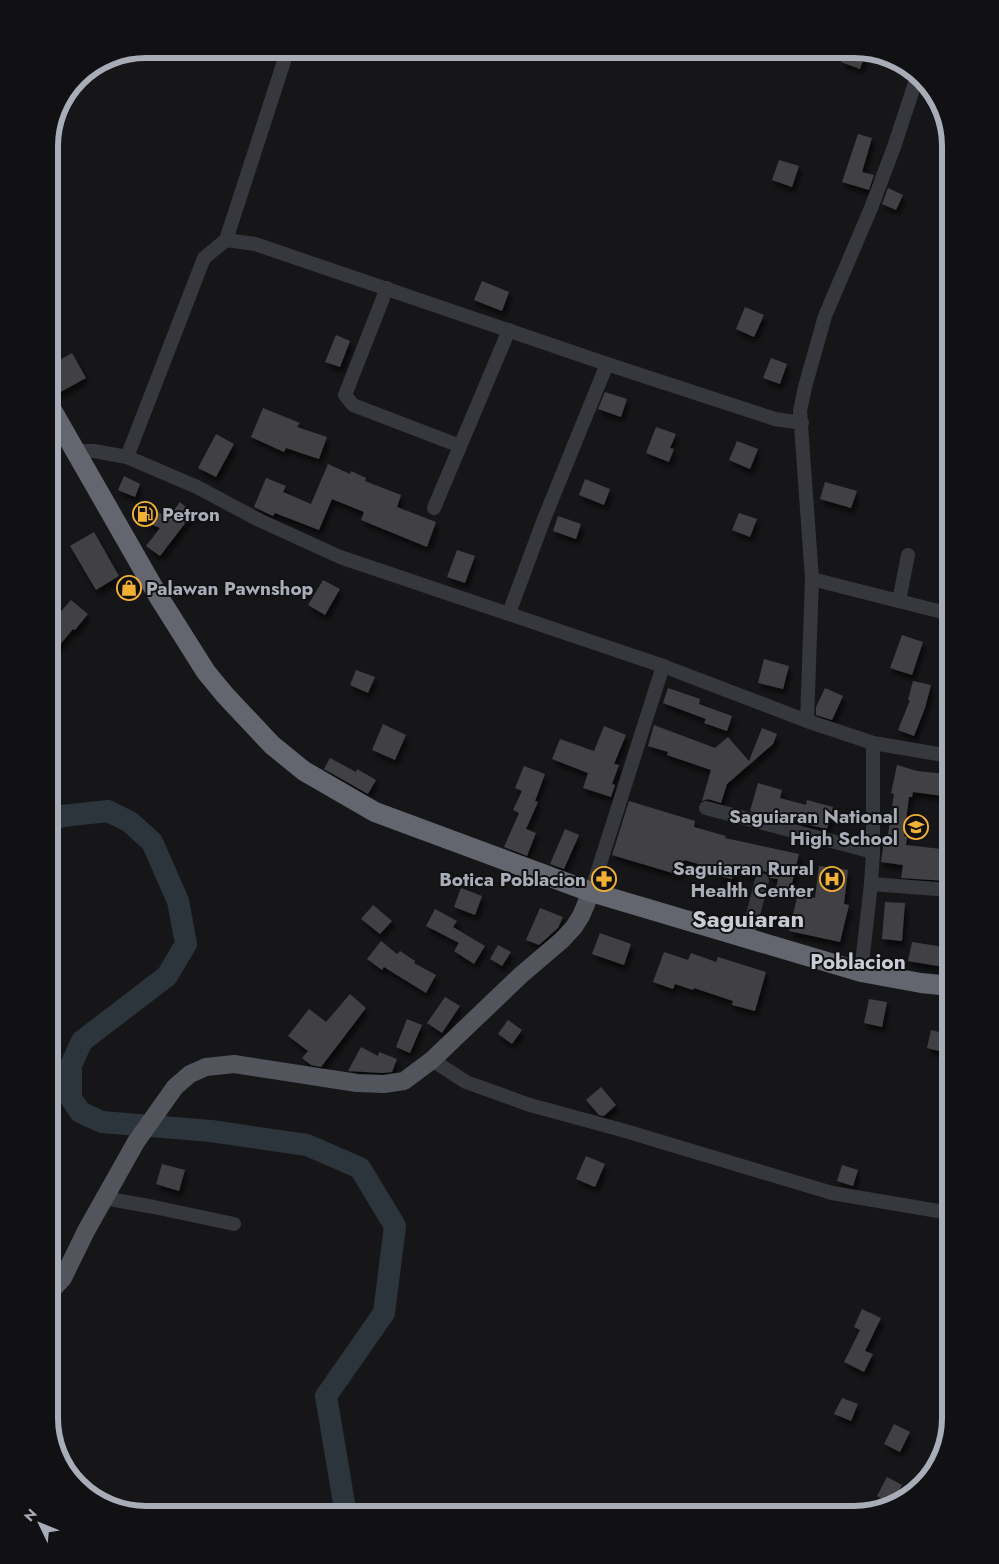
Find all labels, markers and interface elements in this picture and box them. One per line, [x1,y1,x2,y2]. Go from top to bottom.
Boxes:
fuel station icon: Petron [132,501,158,527]
place label: Petron [162,501,220,528]
shop icon: Palawan Pawnshop [116,575,142,601]
place label: Palawan Pawnshop [146,575,314,602]
place label: Saguiaran National High School [729,803,898,852]
school or university icon: Saguiaran National High School [903,814,929,840]
place label: Saguiaran Rural Health Center [673,855,814,904]
place label: Botica Poblacion [439,866,586,893]
pharmacy icon: Botica Poblacion [591,866,617,892]
hospital icon: Saguiaran Rural Health Center [819,866,845,892]
district label: Saguiaran [692,901,804,936]
district label: Poblacion [810,947,906,977]
north arrow [15,1499,65,1549]
text: N [19,1504,42,1526]

